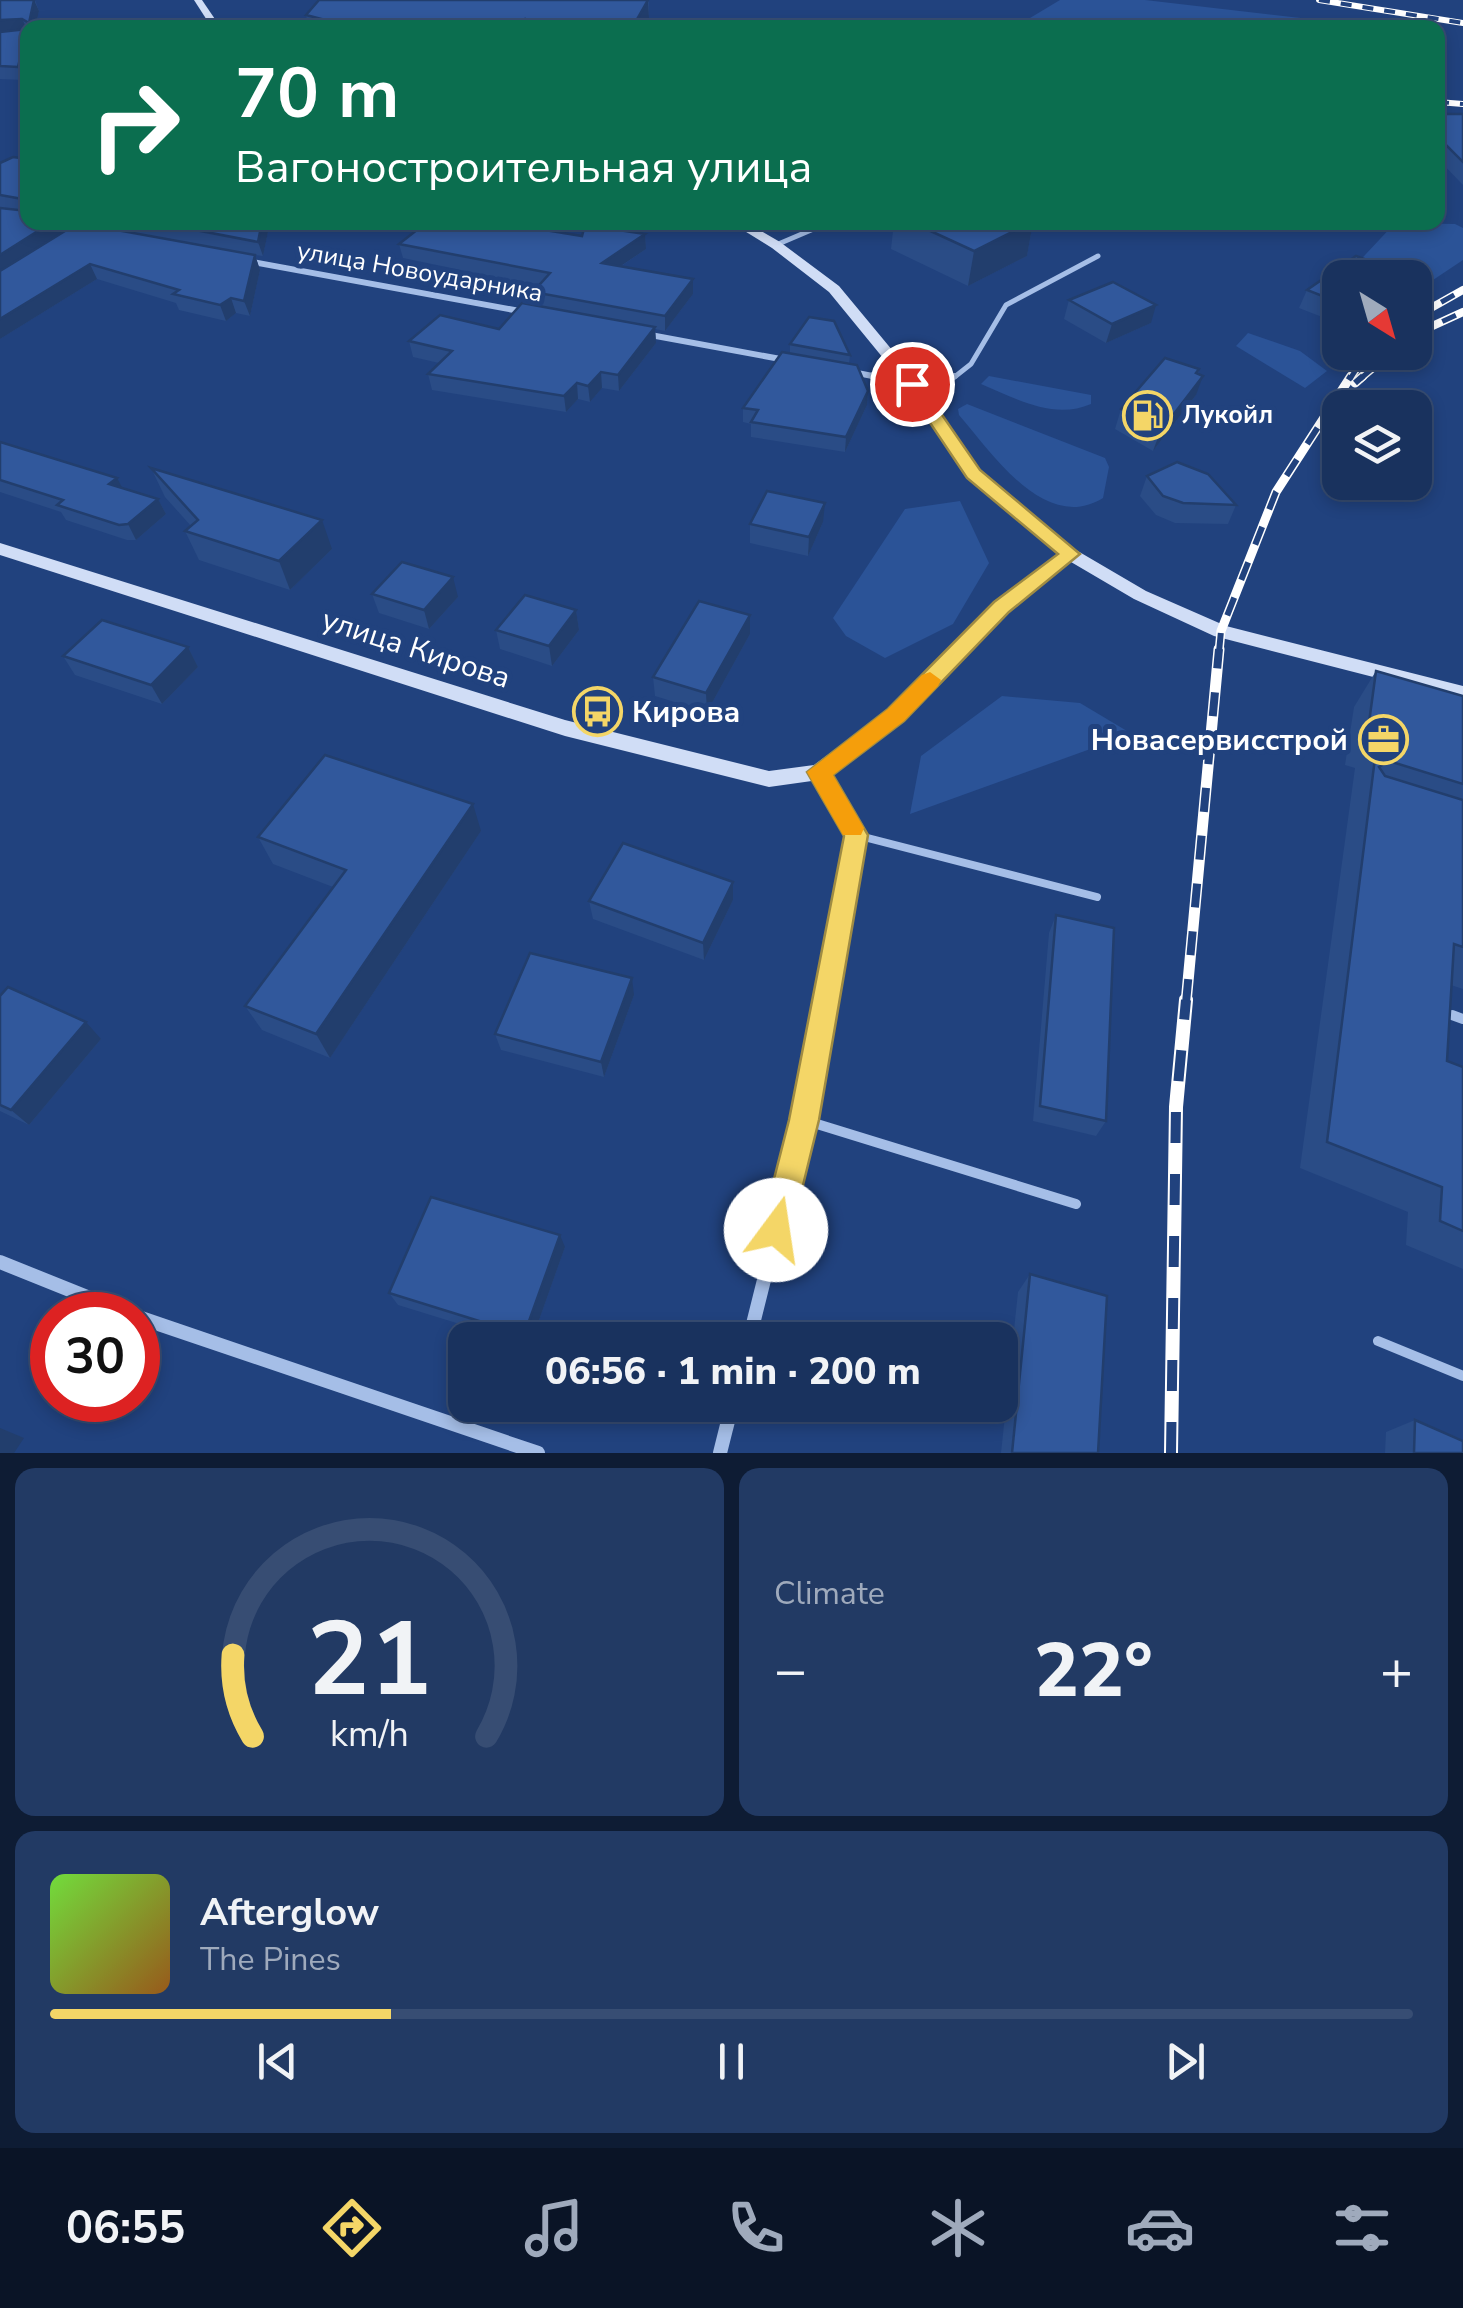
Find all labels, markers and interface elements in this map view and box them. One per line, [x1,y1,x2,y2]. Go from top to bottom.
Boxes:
text: 70 m [235,46,399,142]
icon: right [70,60,200,190]
text: Вагоностроительная улица [235,137,813,198]
street label: улица Новоударника [295,234,545,310]
north arrow [1322,260,1432,370]
map controls [1322,260,1432,500]
pin [870,342,955,427]
icon: arrive [885,357,940,412]
fuel station icon: Лукойл [1121,389,1173,441]
button: layers [1322,390,1432,500]
place label: Лукойл [1182,398,1273,432]
street label: улица Кирова [317,599,515,699]
bus stop icon: Кирова [571,686,623,738]
place label: Кирова [632,692,740,733]
office icon: Новасервисстрой [1357,714,1409,766]
place label: Новасервисстрой [1091,720,1348,761]
position arrow [724,1178,828,1282]
speed limit sign: 30 [30,1292,160,1422]
text: 06:56 · 1 min · 200 m [545,1346,921,1397]
text: Climate [774,1572,885,1615]
text: 21 [307,1589,432,1731]
text: 22° [1034,1620,1153,1722]
text: − [774,1633,807,1708]
text: + [1380,1633,1413,1708]
text: km/h [330,1710,409,1759]
text: Afterglow [200,1887,379,1938]
text: The Pines [200,1938,341,1981]
icon: previous [250,2034,305,2089]
icon: pause [704,2034,759,2089]
icon: next [1158,2034,1213,2089]
icon: directions [317,2193,387,2263]
icon: music [519,2193,589,2263]
icon: phone [721,2193,791,2263]
icon: climate [923,2193,993,2263]
icon: car [1125,2193,1195,2263]
icon: filters [1327,2193,1397,2263]
text: 06:55 [66,2198,185,2259]

